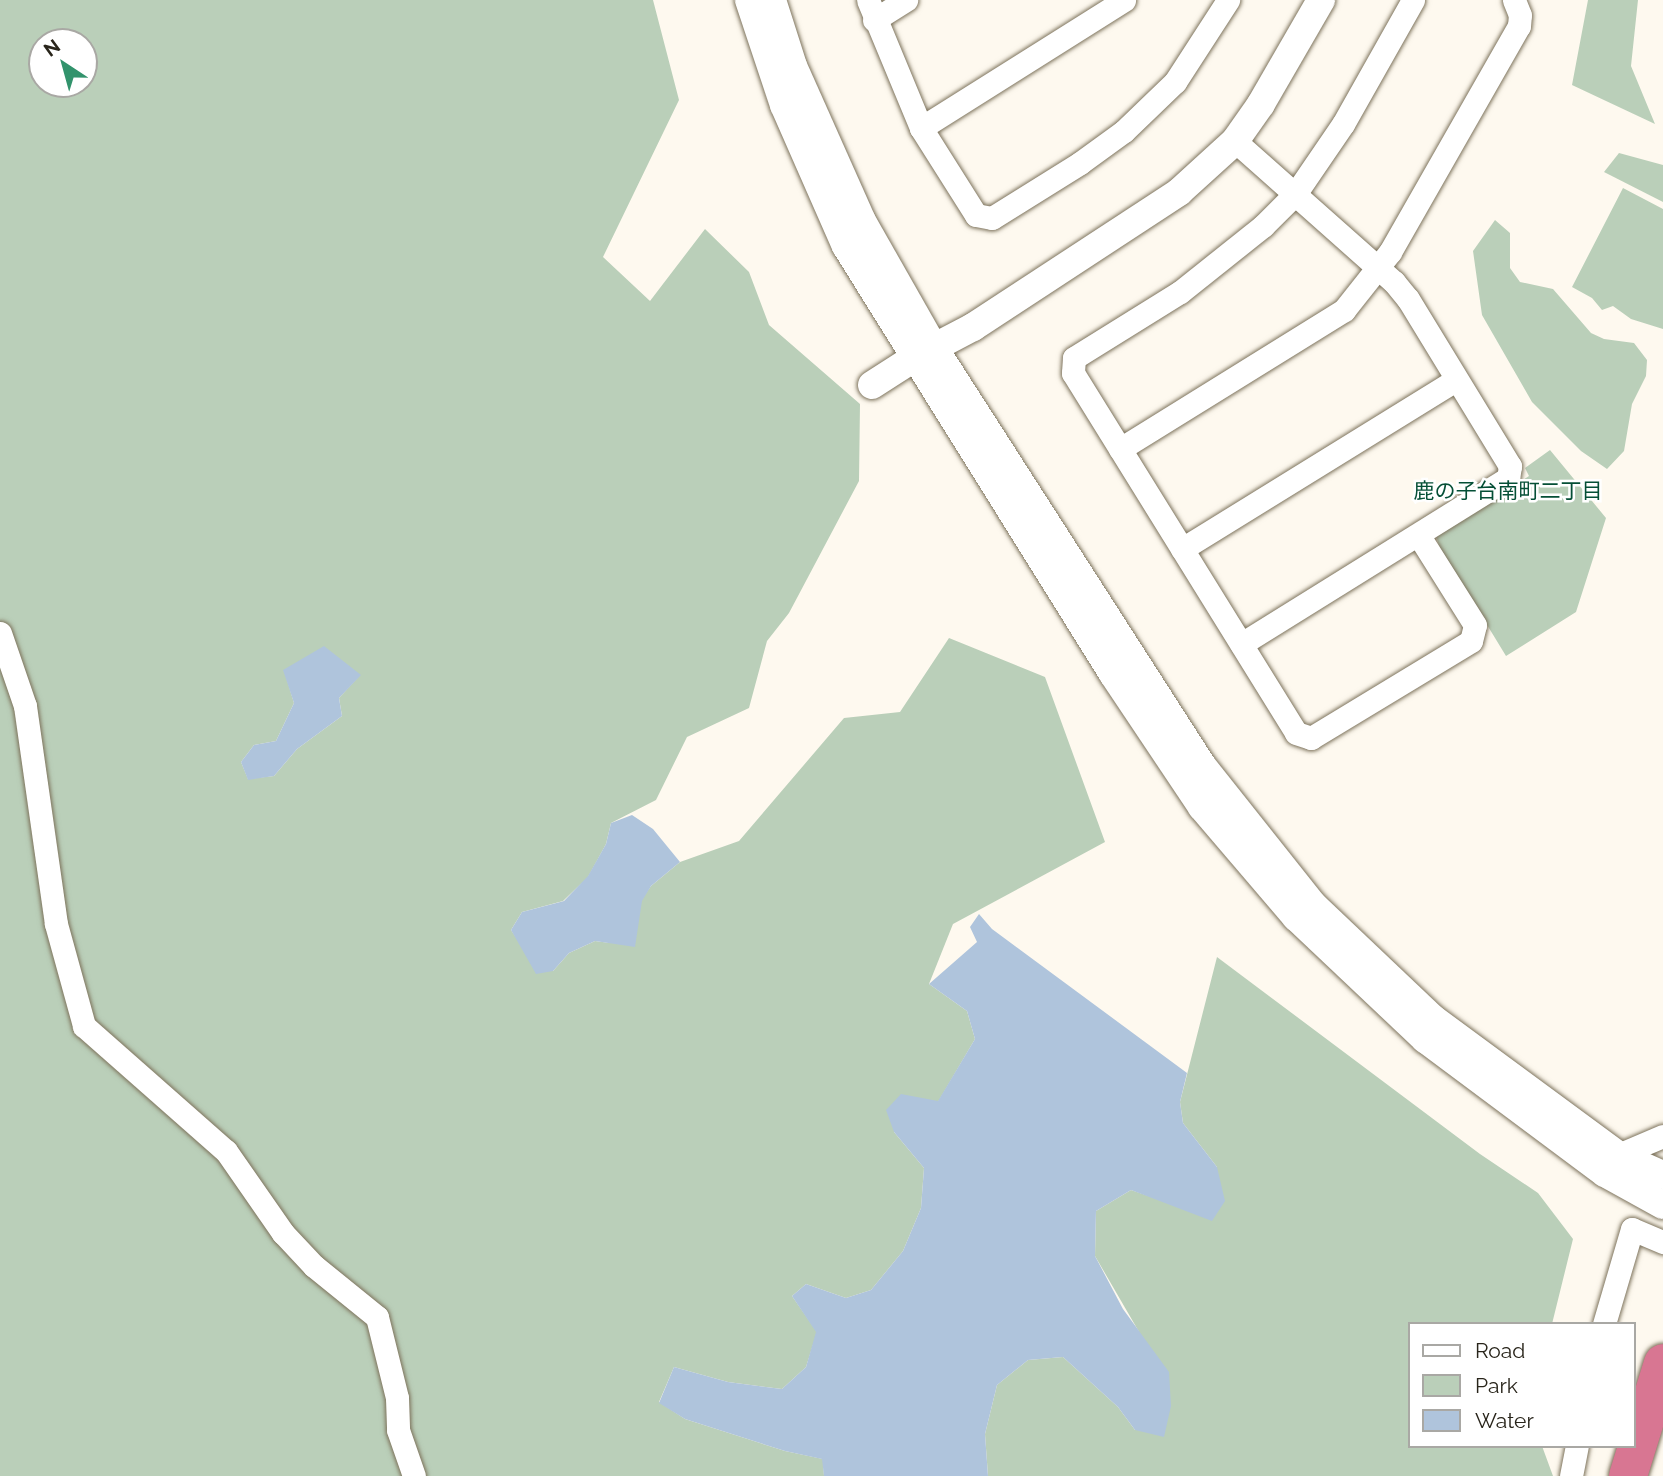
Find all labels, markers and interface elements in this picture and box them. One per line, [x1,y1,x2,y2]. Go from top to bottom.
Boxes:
north arrow [28,28,98,98]
text: N [40,34,64,61]
district label: 鹿の子台南町二丁目 [1414,478,1602,504]
legend [1408,1322,1635,1448]
text: Road [1475,1338,1525,1363]
text: Park [1475,1373,1518,1398]
text: Water [1475,1408,1534,1433]

